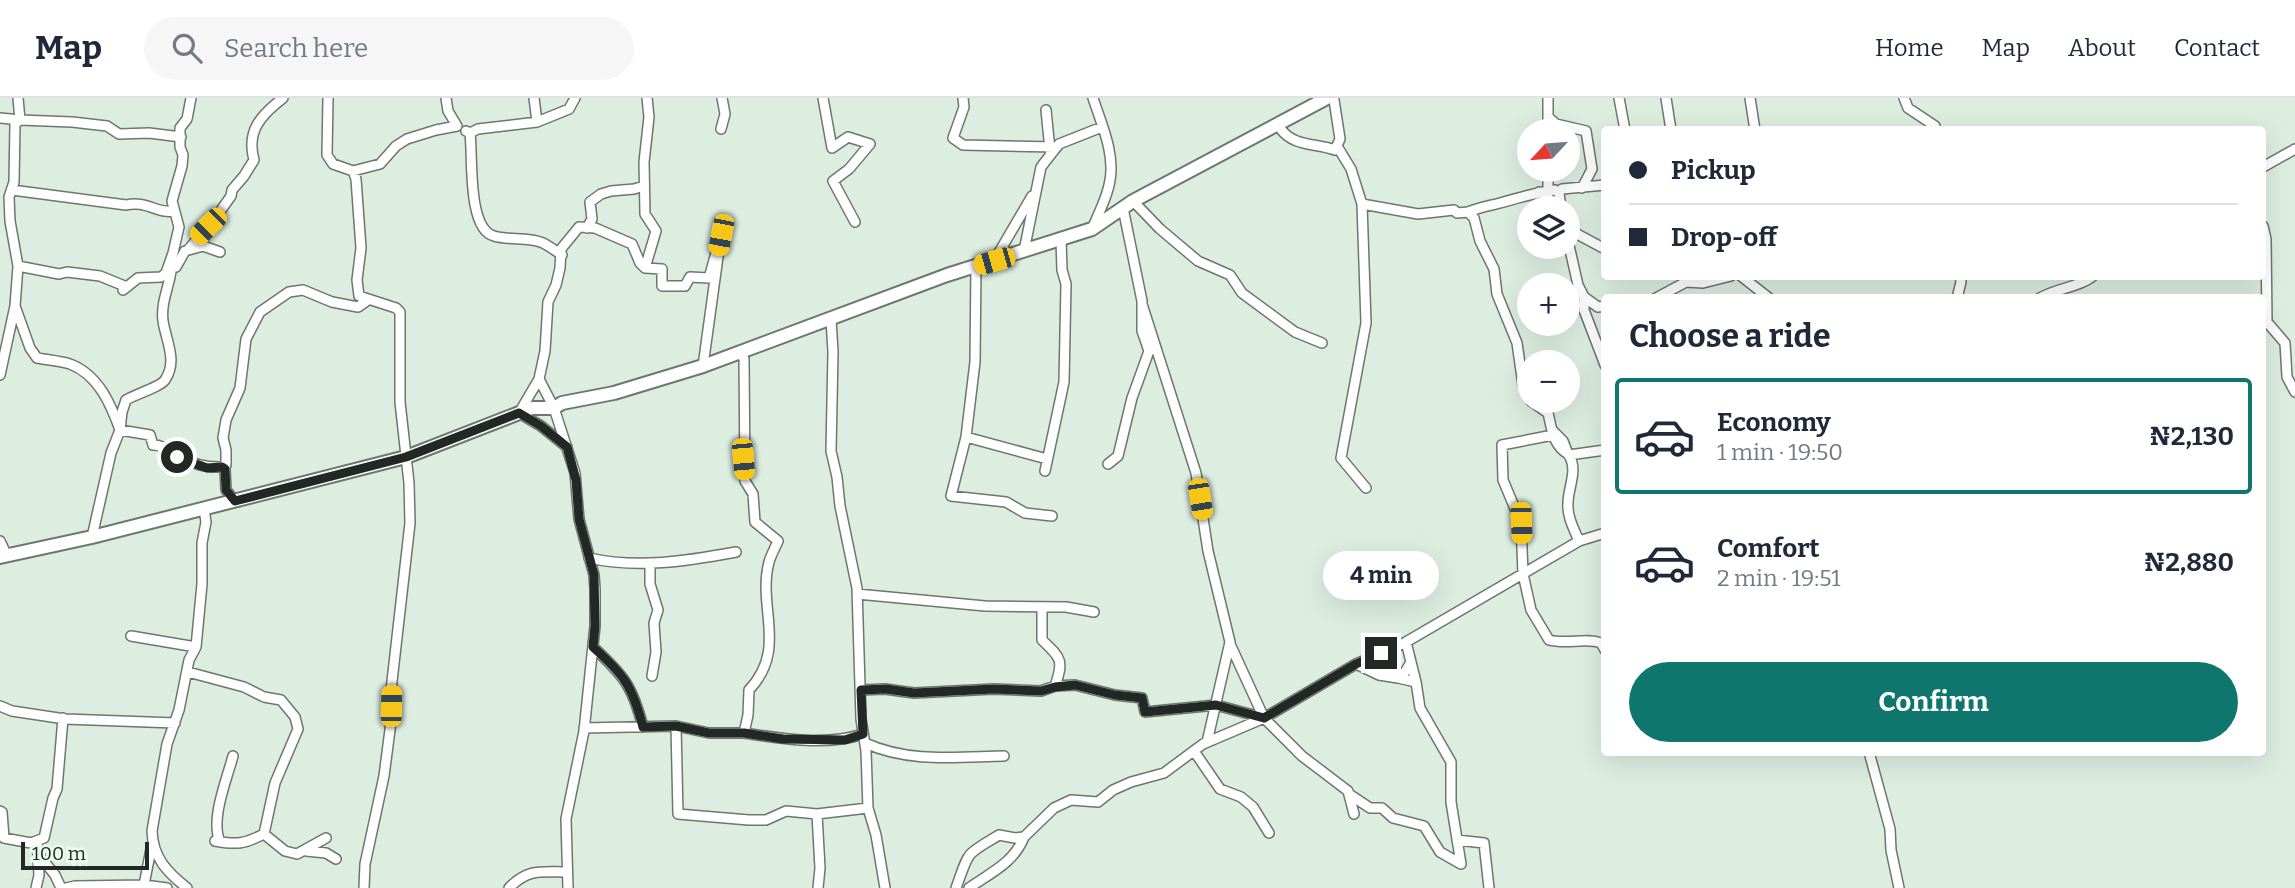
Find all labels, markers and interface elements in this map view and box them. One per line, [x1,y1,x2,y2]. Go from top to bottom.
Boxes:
search box [144,17,634,80]
text: Map [35,28,102,68]
icon: search [168,29,206,67]
text: Search here [224,33,368,64]
text: Home [1875,34,1944,62]
text: Map [1982,34,2030,62]
text: About [2068,34,2136,62]
text: Contact [2174,34,2260,62]
north arrow [1517,119,1580,182]
map controls [1517,119,1580,413]
text: Pickup [1671,155,1756,186]
button: layers [1517,196,1580,259]
car [186,204,231,248]
car [707,212,736,258]
text: Drop-off [1671,222,1777,253]
car [971,245,1018,277]
button: + [1517,273,1580,336]
text: Choose a ride [1629,317,1830,355]
button: − [1517,350,1580,413]
icon: car [1633,405,1696,468]
text: Economy [1717,407,1831,438]
text: ₦2,130 [2149,421,2234,452]
car [731,437,756,481]
text: 1 min · 19:50 [1717,438,1843,466]
route start [161,441,193,473]
car [1187,477,1214,521]
car [1510,502,1533,544]
icon: car [1633,531,1696,594]
text: Comfort [1717,533,1820,564]
text: ₦2,880 [2143,547,2234,578]
callout: 4 min [1323,552,1439,601]
text: 4 min [1350,561,1412,589]
text: 2 min · 19:51 [1717,564,1841,592]
route end [1365,637,1397,669]
button: Confirm [1629,662,2238,742]
car [381,685,402,727]
scale bar [21,839,149,871]
text: 100 m [32,842,86,865]

